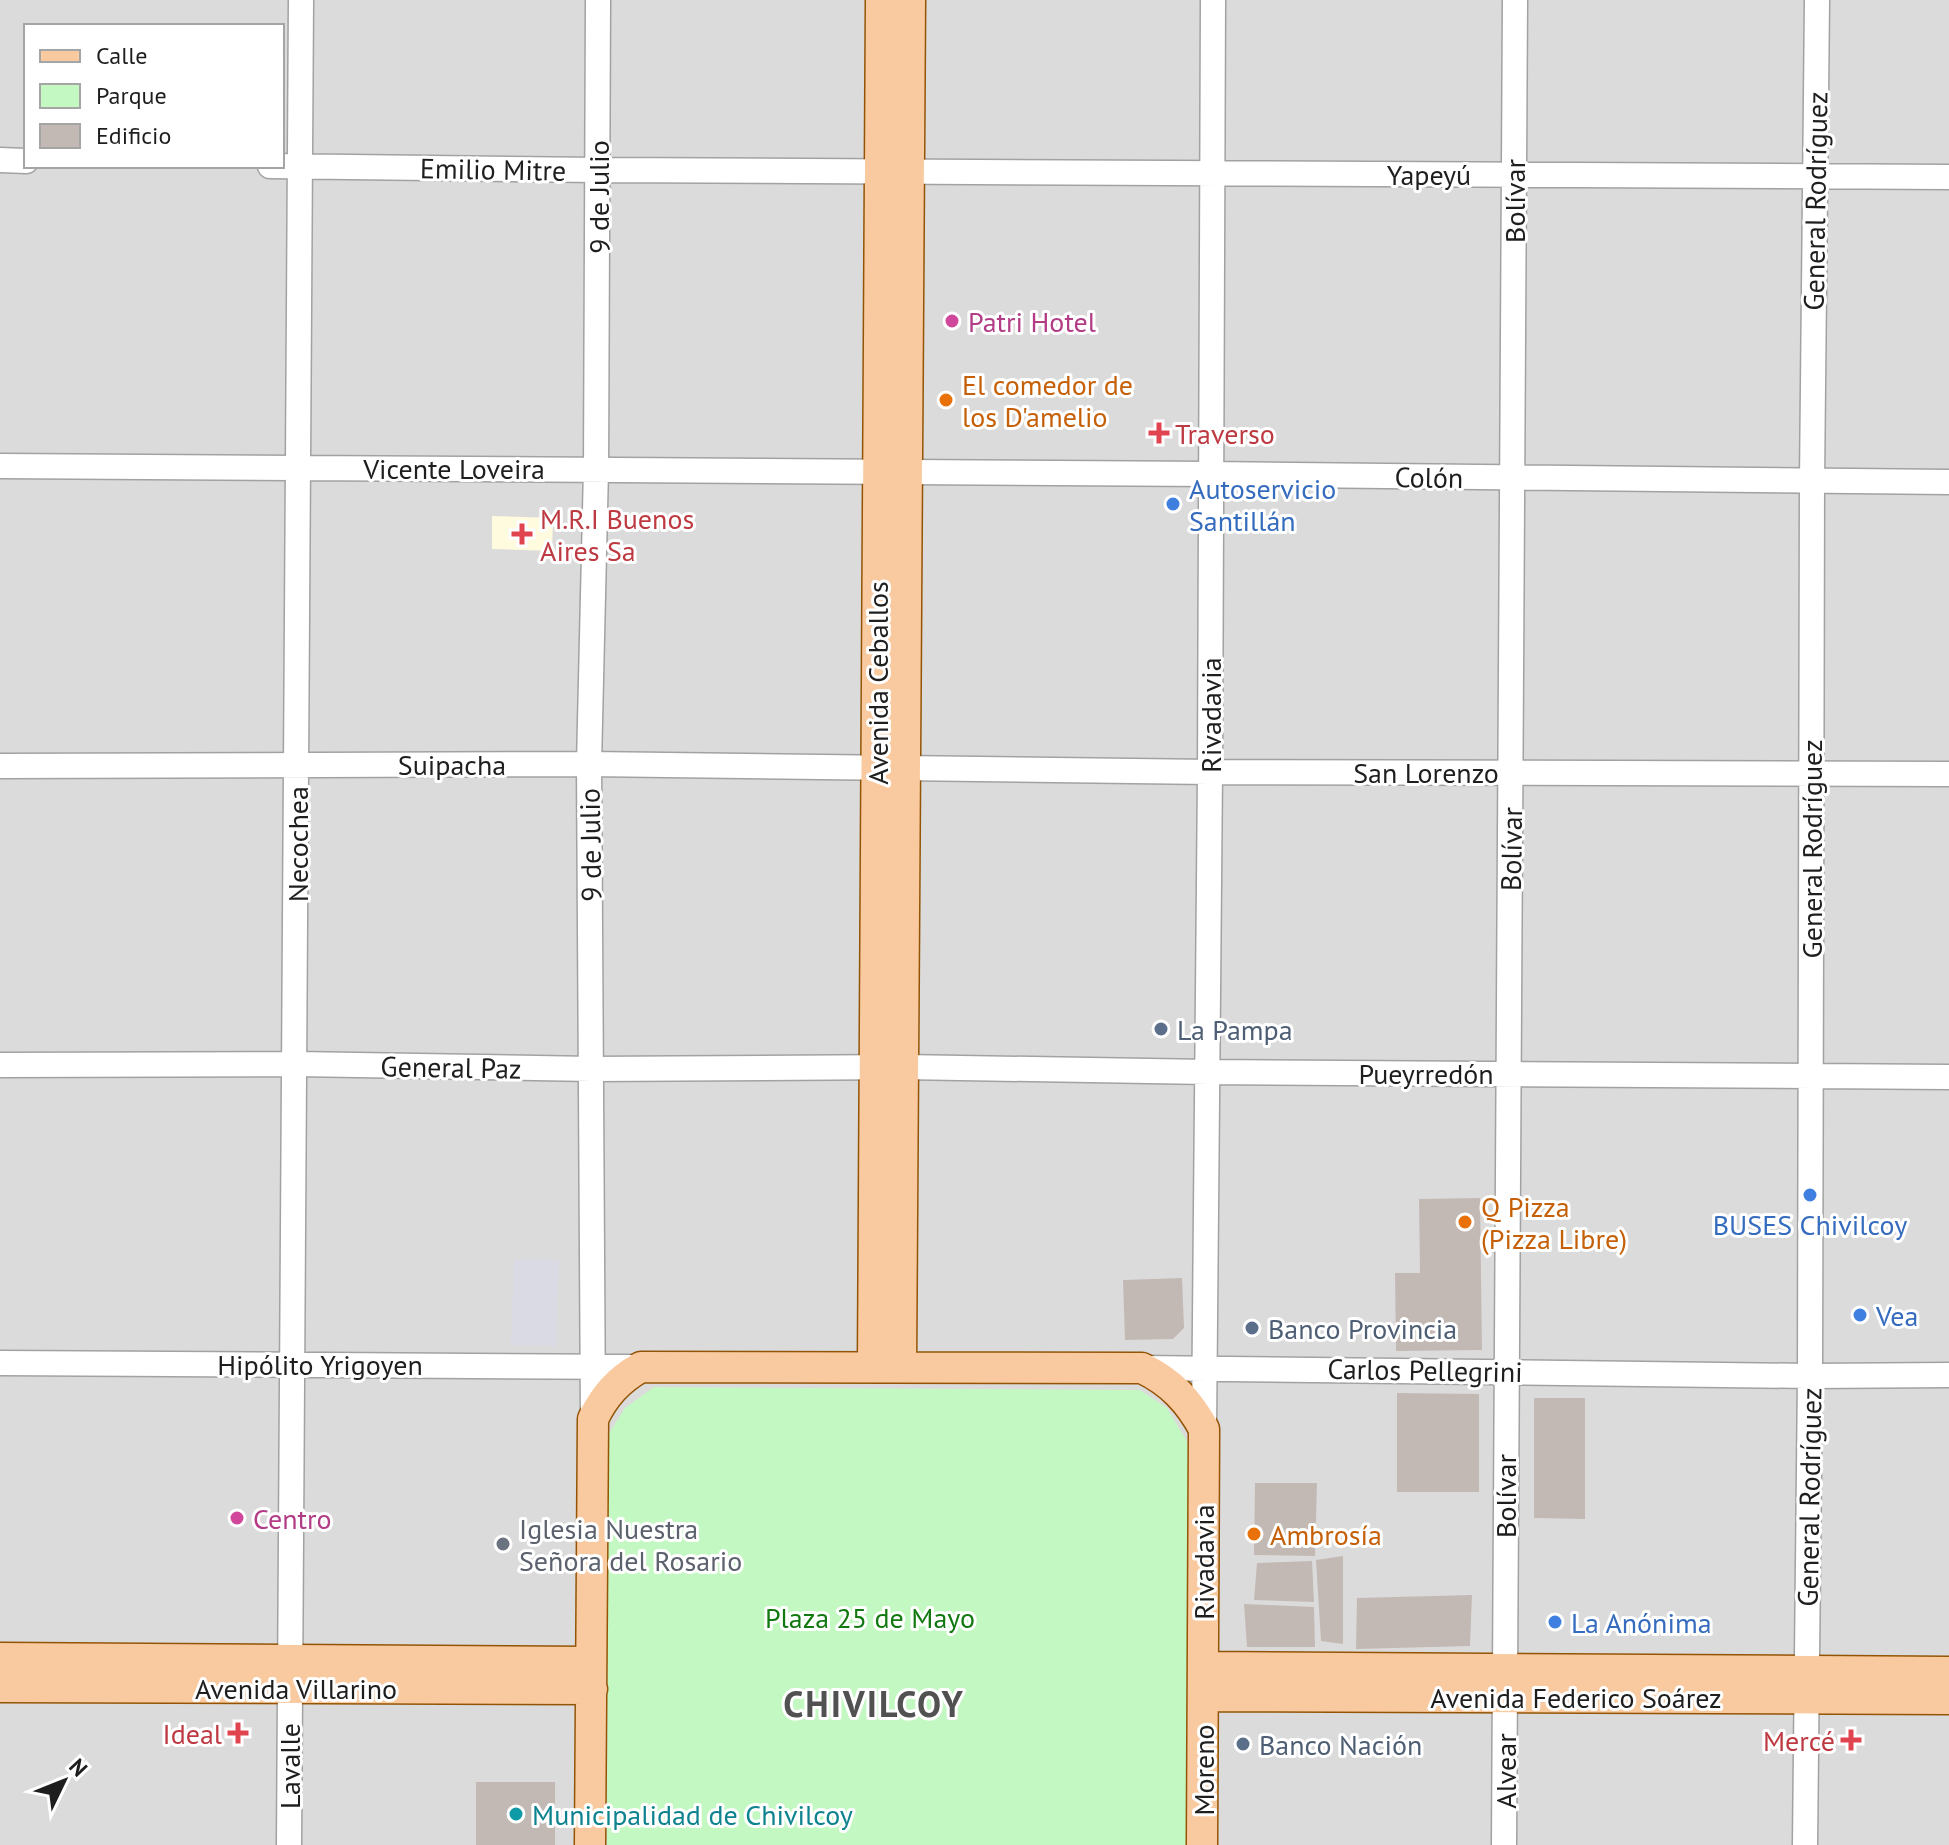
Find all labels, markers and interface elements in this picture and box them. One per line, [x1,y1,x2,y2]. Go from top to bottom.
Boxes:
legend [24,24,284,168]
text: Calle [96,40,147,71]
text: Parque [96,80,167,111]
street label: General Rodríguez [1795,91,1835,311]
text: Edificio [96,120,171,151]
street label: 9 de Julio [580,140,617,254]
street label: Emilio Mitre [420,149,566,189]
street label: Yapeyú [1387,156,1471,193]
street label: Bolívar [1496,159,1533,243]
place label: Patri Hotel [968,303,1096,340]
marker: Patri Hotel [943,312,961,330]
place label: El comedor de los D'amelio [962,366,1133,435]
marker: El comedor de los D'amelio [937,391,955,409]
place label: Traverso [1175,415,1275,452]
marker: Traverso [1150,424,1168,442]
street label: Vicente Loveira [362,450,545,487]
street label: Colón [1394,458,1464,496]
place label: Autoservicio Santillán [1189,470,1336,539]
marker: Autoservicio Santillán [1164,495,1182,513]
place label: M.R.I Buenos Aires Sa [540,500,694,569]
marker: M.R.I Buenos Aires Sa [511,523,533,545]
street label: Avenida Ceballos [859,581,896,785]
street label: Rivadavia [1192,657,1229,773]
street label: General Rodríguez [1793,740,1830,958]
street label: Suipacha [398,746,506,783]
street label: San Lorenzo [1353,754,1499,791]
street label: Necochea [279,786,316,902]
street label: 9 de Julio [571,788,609,902]
street label: Bolívar [1492,806,1530,891]
place label: La Pampa [1177,1011,1293,1048]
marker: La Pampa [1152,1020,1170,1038]
street label: General Paz [380,1047,522,1087]
street label: Pueyrredón [1358,1055,1494,1092]
marker: BUSES Chivilcoy [1801,1186,1819,1204]
place label: Q Pizza (Pizza Libre) [1481,1188,1627,1257]
place label: BUSES Chivilcoy [1713,1206,1907,1243]
marker: Q Pizza (Pizza Libre) [1456,1213,1474,1231]
place label: Vea [1875,1297,1918,1334]
marker: Vea [1851,1306,1869,1324]
place label: Banco Provincia [1268,1310,1457,1347]
marker: Banco Provincia [1243,1319,1261,1337]
street label: Hipólito Yrigoyen [217,1346,423,1383]
street label: Carlos Pellegrini [1327,1350,1523,1390]
street label: General Rodríguez [1789,1387,1829,1607]
street label: Bolívar [1487,1454,1524,1538]
place label: Centro [253,1500,332,1537]
street label: Rivadavia [1185,1504,1222,1620]
marker: Centro [228,1509,246,1527]
place label: Iglesia Nuestra Señora del Rosario [519,1510,742,1579]
place label: Ambrosía [1270,1516,1382,1553]
marker: Ambrosía [1245,1525,1263,1543]
marker: Iglesia Nuestra Señora del Rosario [494,1535,512,1553]
park label: Plaza 25 de Mayo [765,1599,975,1636]
place label: La Anónima [1571,1604,1712,1641]
marker: La Anónima [1546,1613,1564,1631]
street label: Avenida Villarino [195,1670,397,1707]
street label: Avenida Federico Soárez [1430,1679,1722,1716]
district label: CHIVILCOY [783,1680,965,1727]
place label: Ideal [162,1715,222,1752]
place label: Mercé [1763,1722,1835,1759]
street label: Lavalle [271,1723,308,1809]
marker: Ideal [229,1724,247,1742]
street label: Moreno [1185,1724,1222,1816]
place label: Banco Nación [1259,1726,1422,1763]
marker: Mercé [1842,1731,1860,1749]
street label: Alvear [1487,1733,1524,1809]
marker: Banco Nación [1234,1735,1252,1753]
north arrow [24,1741,104,1821]
text: N [63,1753,94,1782]
place label: Municipalidad de Chivilcoy [532,1796,853,1833]
marker: Municipalidad de Chivilcoy [507,1805,525,1823]

